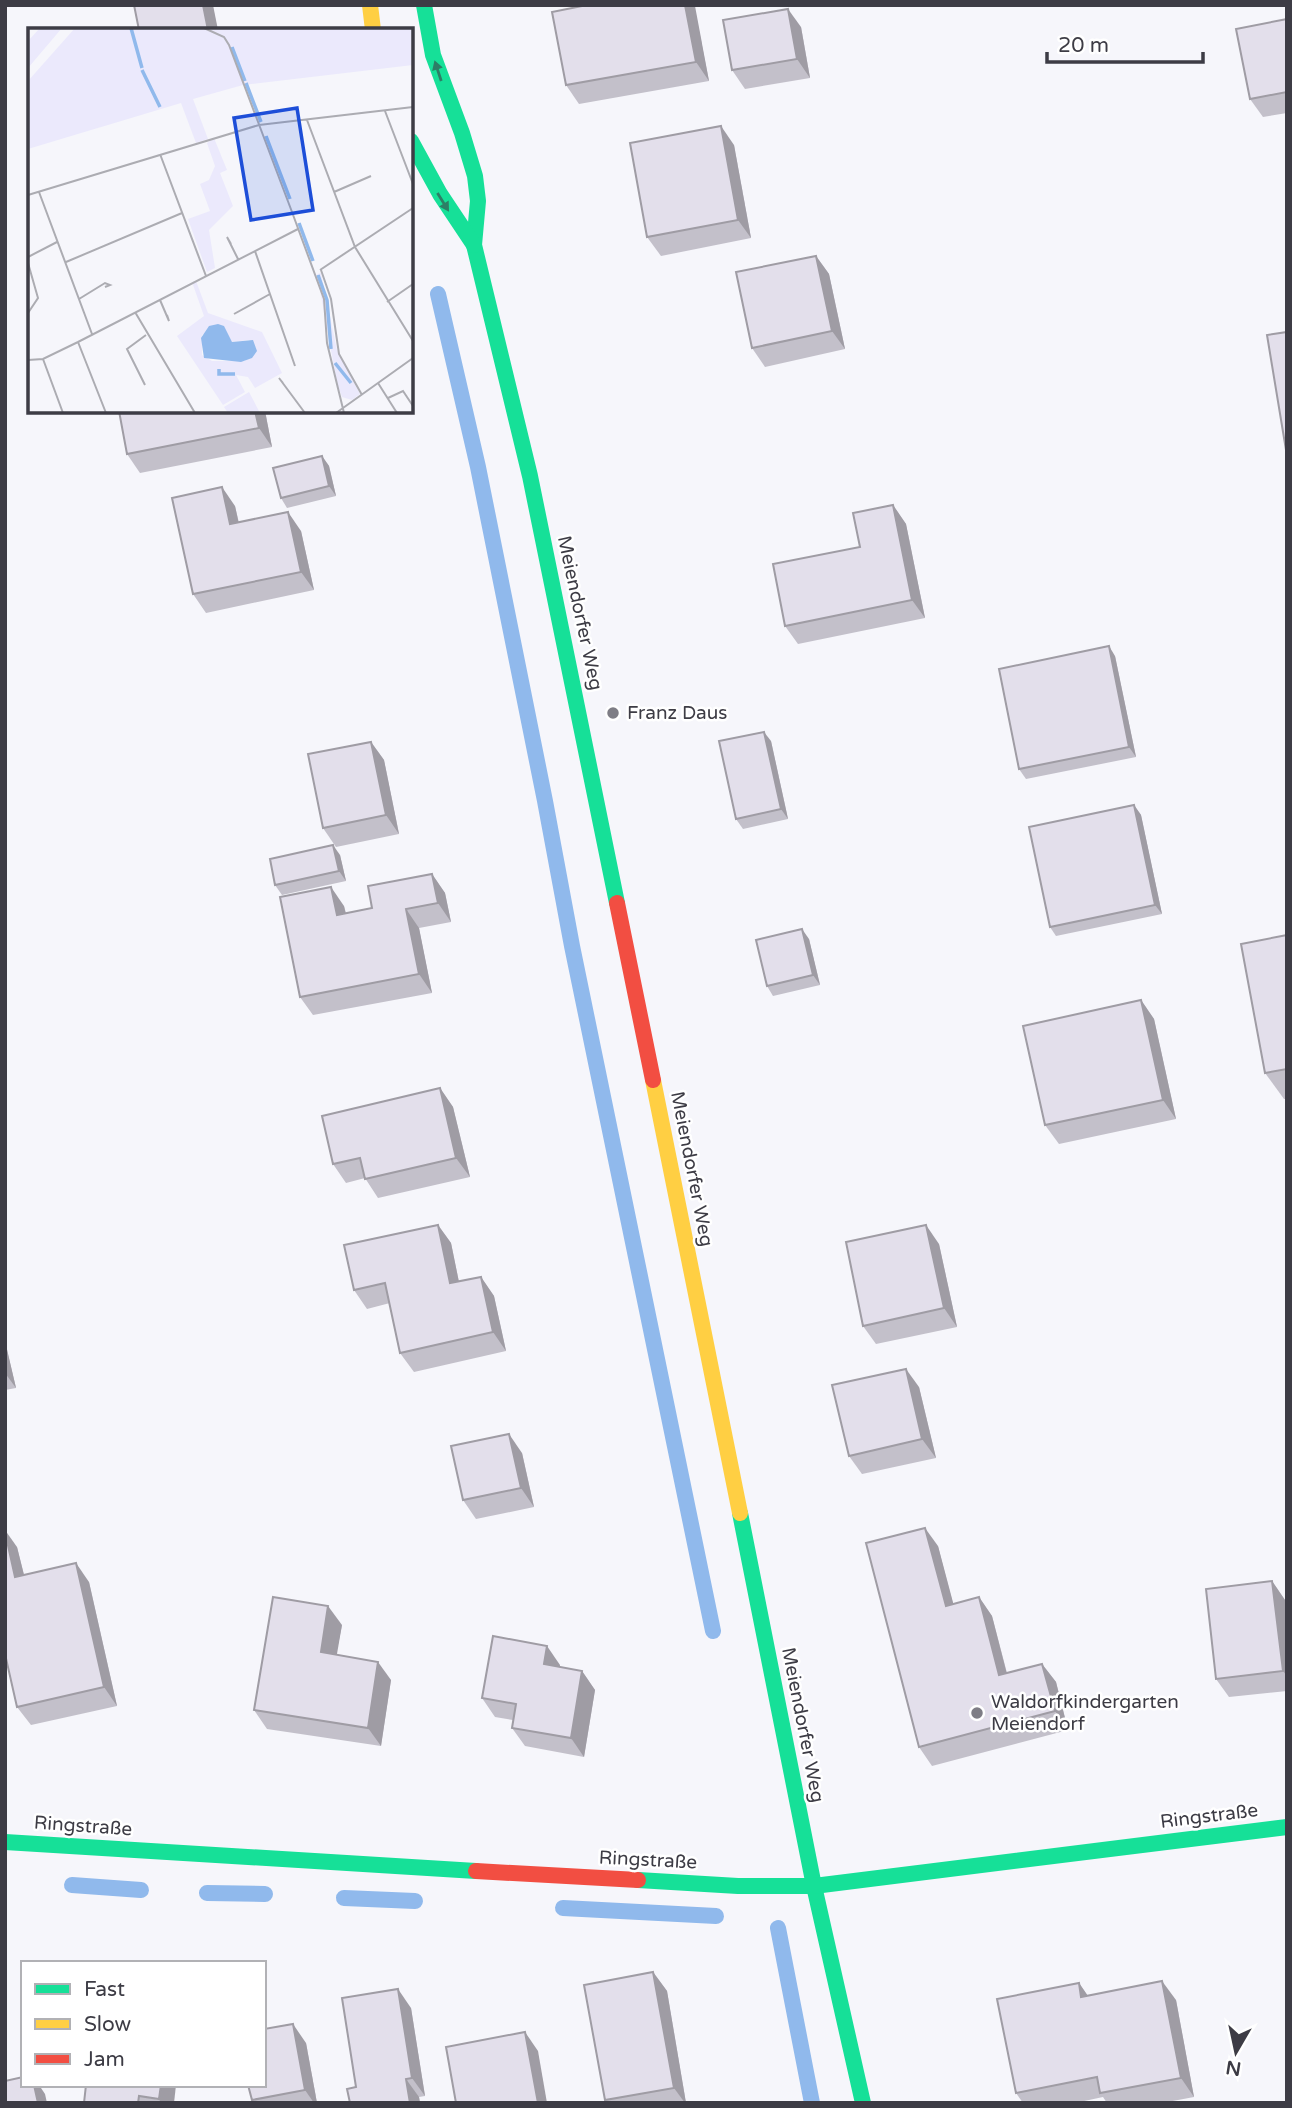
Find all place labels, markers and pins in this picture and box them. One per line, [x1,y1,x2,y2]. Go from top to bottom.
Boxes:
place label: Franz Daus [627,702,727,724]
marker: Franz Daus [605,705,621,721]
place label: Waldorfkindergarten Meiendorf [991,1691,1179,1735]
marker: Waldorfkindergarten Meiendorf [969,1705,985,1721]

